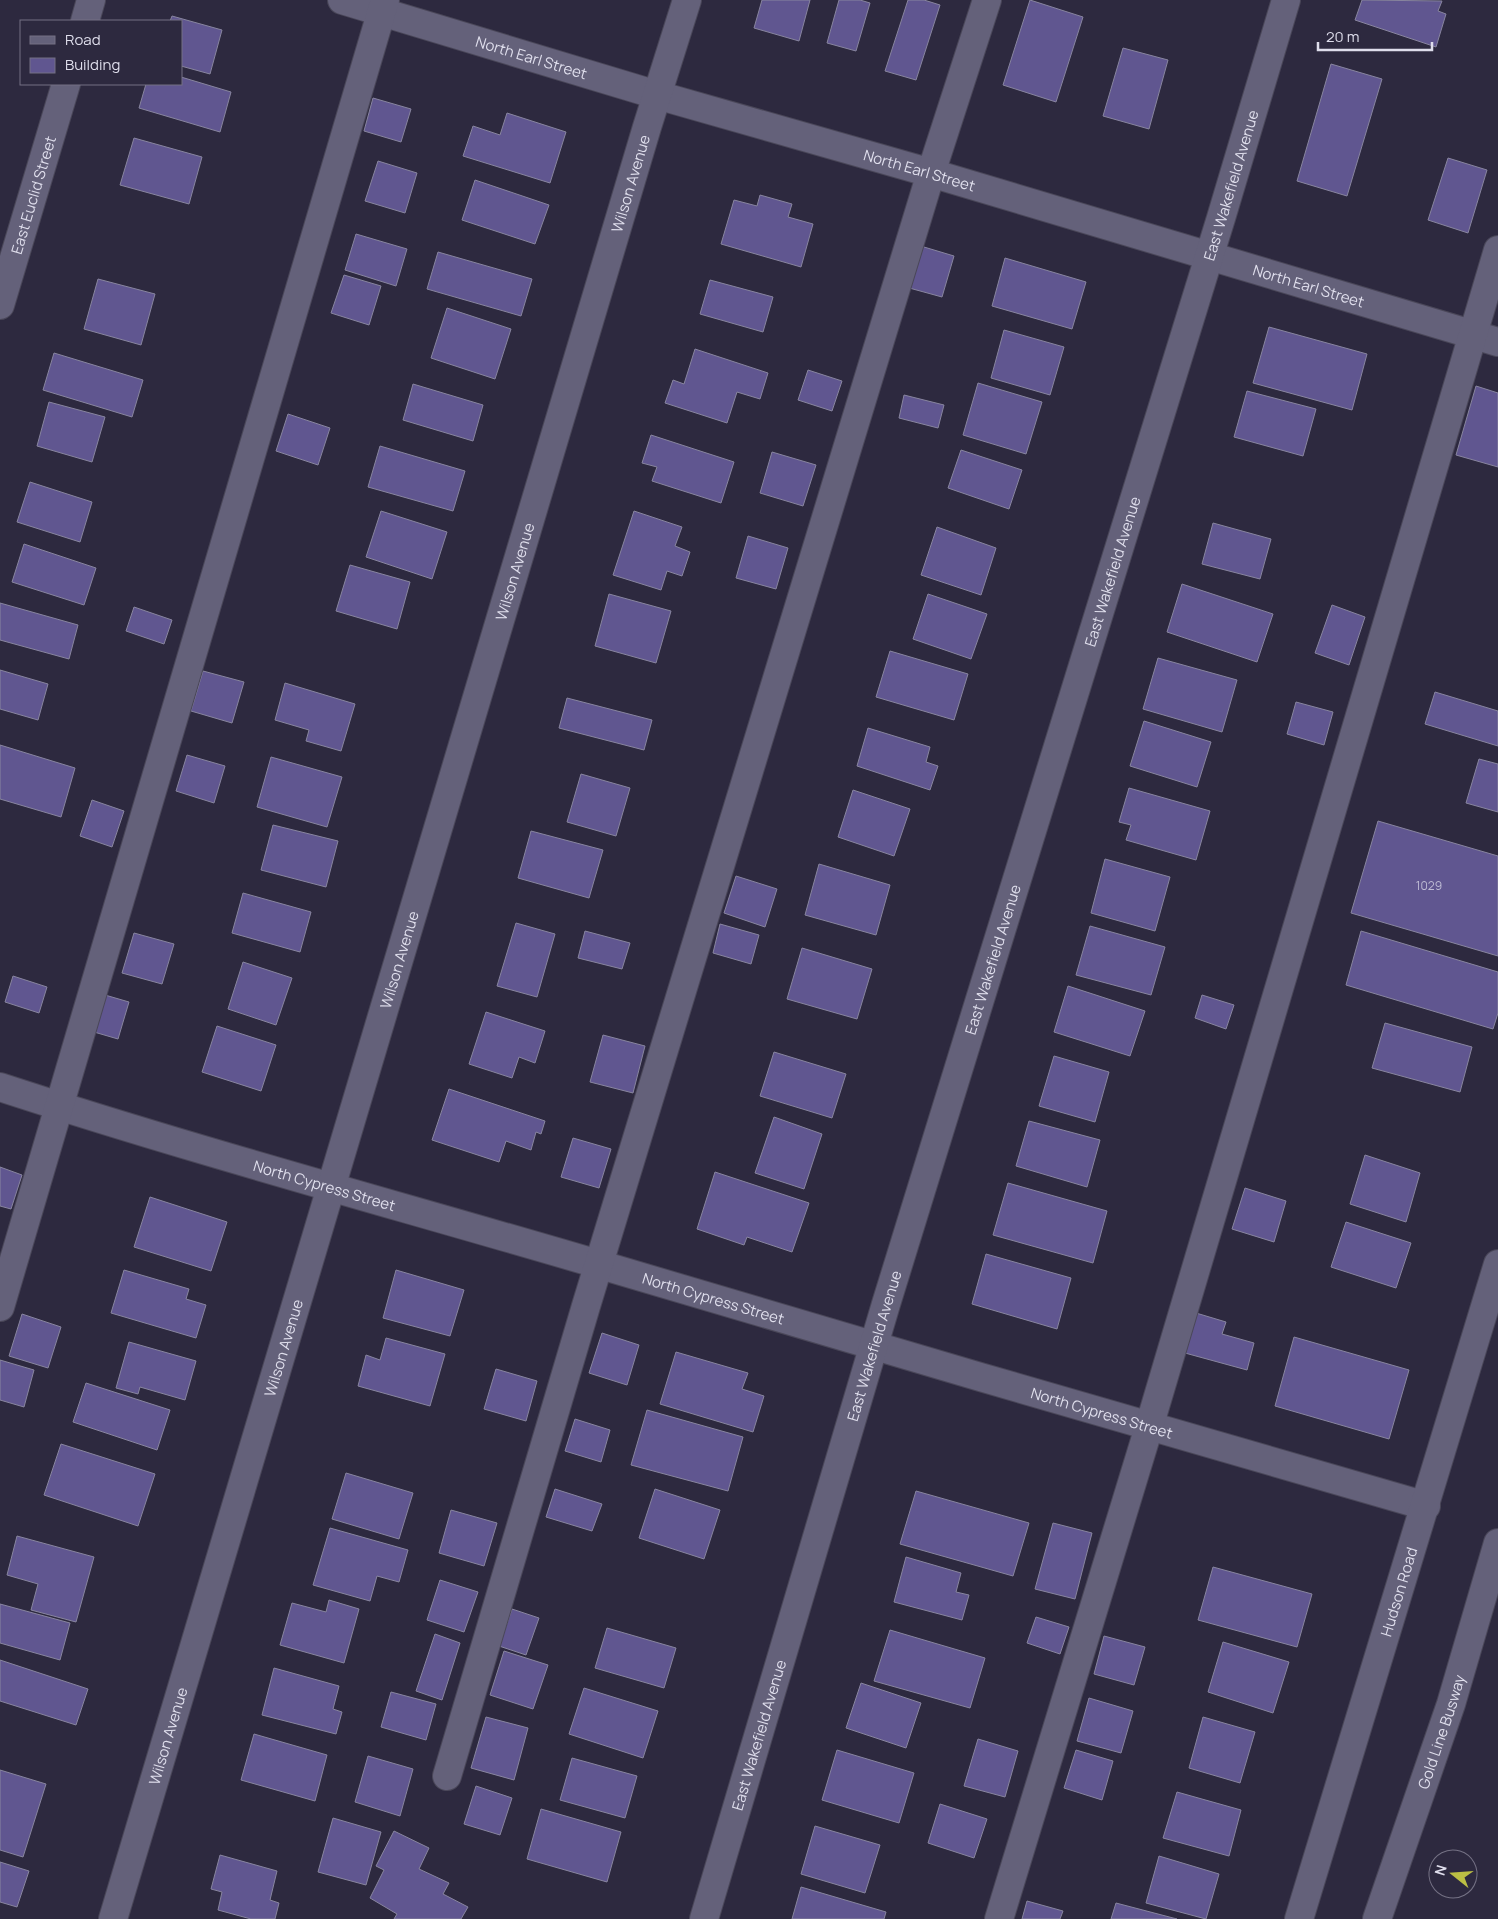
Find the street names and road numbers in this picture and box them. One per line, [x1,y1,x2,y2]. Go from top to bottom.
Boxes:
street label: North Earl Street [473,30,590,84]
street label: East Wakefield Avenue [1198,107,1263,263]
street label: Wilson Avenue [606,132,655,235]
street label: East Euclid Street [5,133,60,256]
street label: North Earl Street [861,144,978,196]
street label: North Earl Street [1250,259,1367,312]
street label: East Wakefield Avenue [1079,493,1145,649]
street label: Wilson Avenue [490,520,539,623]
street label: East Wakefield Avenue [959,881,1025,1037]
street label: Wilson Avenue [374,908,423,1011]
street label: North Cypress Street [251,1155,398,1216]
street label: North Cypress Street [640,1267,787,1329]
street label: East Wakefield Avenue [841,1267,906,1423]
street label: Wilson Avenue [259,1296,308,1399]
street label: North Cypress Street [1028,1382,1175,1443]
street label: Hudson Road [1375,1545,1422,1639]
street label: East Wakefield Avenue [726,1657,791,1813]
street label: Gold Line Busway [1412,1672,1470,1792]
street label: Wilson Avenue [143,1684,192,1787]

